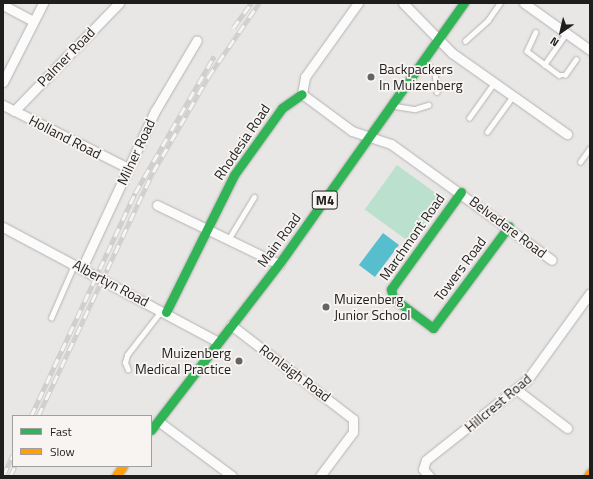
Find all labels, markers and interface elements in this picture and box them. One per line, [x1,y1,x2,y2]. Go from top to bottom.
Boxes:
north arrow [541,12,581,52]
street label: Palmer Road [34,24,98,90]
text: N [547,33,562,51]
place label: Backpackers In Muizenberg [379,61,463,94]
marker: Backpackers In Muizenberg [366,72,376,82]
street label: Rhodesia Road [210,101,274,183]
street label: Holland Road [26,112,104,162]
street label: Milner Road [113,116,159,188]
road number: M4 [311,189,339,211]
street label: Marchmont Road [376,190,448,284]
street label: Belvedere Road [466,193,550,261]
street label: Main Road [254,210,304,270]
street label: Towers Road [430,234,490,304]
street label: Albertyn Road [70,256,152,310]
place label: Muizenberg Junior School [334,291,411,324]
marker: Muizenberg Junior School [321,302,331,312]
street label: Ronleigh Road [256,341,334,405]
place label: Muizenberg Medical Practice [135,345,231,378]
marker: Muizenberg Medical Practice [234,356,244,366]
street label: Hillcrest Road [461,370,535,436]
legend [12,415,152,467]
text: Fast [50,422,72,441]
text: Slow [50,442,75,461]

